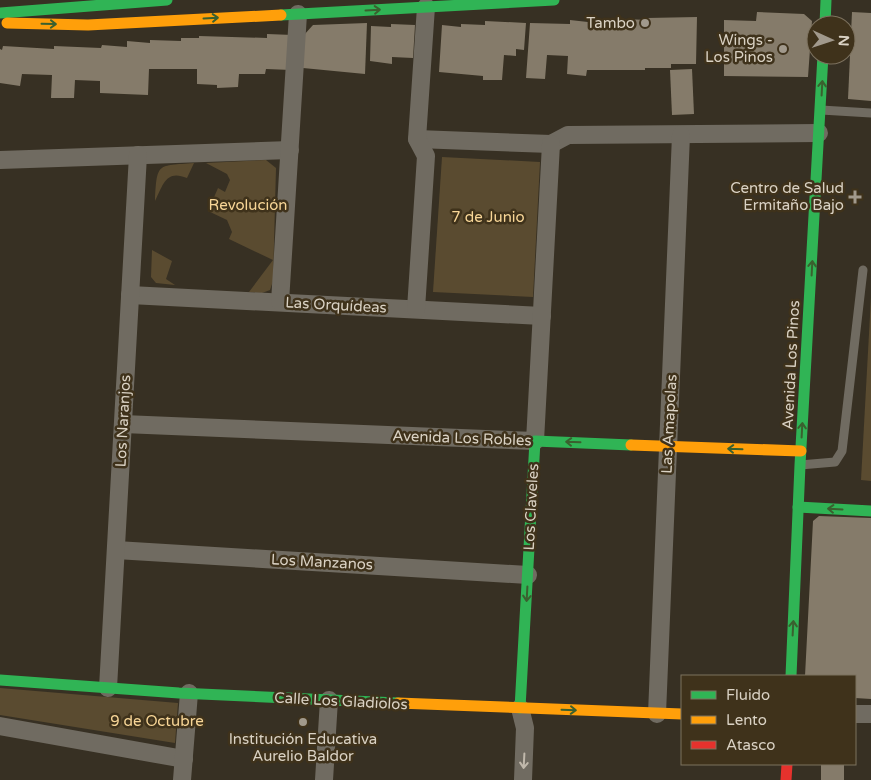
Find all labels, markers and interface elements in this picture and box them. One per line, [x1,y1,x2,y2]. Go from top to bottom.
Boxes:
one-way arrow [365,5,381,14]
one-way arrow [203,14,219,23]
place label: Tambo [586,14,635,32]
north arrow [806,15,856,65]
marker: Tambo [639,17,651,29]
one-way arrow [40,19,56,29]
place label: Wings - Los Pinos [705,31,773,66]
text: N [835,35,852,47]
marker: Wings - Los Pinos [777,43,789,55]
one-way arrow [817,81,826,97]
place label: Centro de Salud Ermitaño Bajo [730,179,844,214]
marker: Centro de Salud Ermitaño Bajo [848,190,862,204]
park label: Revolución [209,196,287,214]
park label: 7 de Junio [451,208,525,226]
one-way arrow [807,260,816,276]
street label: Las Orquídeas [285,293,387,317]
street label: Avenida Los Pinos [779,300,803,430]
street label: Los Naranjos [112,374,134,468]
street label: Las Amapolas [657,374,681,474]
one-way arrow [798,423,807,439]
street label: Avenida Los Robles [392,427,532,449]
one-way arrow [565,438,581,447]
one-way arrow [727,444,743,453]
street label: Los Claveles [520,463,542,551]
one-way arrow [827,504,843,514]
street label: Los Manzanos [270,550,374,574]
one-way arrow [522,586,531,602]
one-way arrow [788,620,798,636]
legend [681,675,856,765]
text: Fluido [726,686,770,704]
street label: Calle Los Gladiolos [274,689,408,713]
one-way arrow [561,706,577,715]
text: Lento [726,711,767,729]
park label: 9 de Octubre [110,712,204,730]
marker: Institución Educativa Aurelio Baldor [297,716,309,728]
place label: Institución Educativa Aurelio Baldor [229,730,377,765]
text: Atasco [726,736,775,754]
one-way arrow [519,753,528,769]

